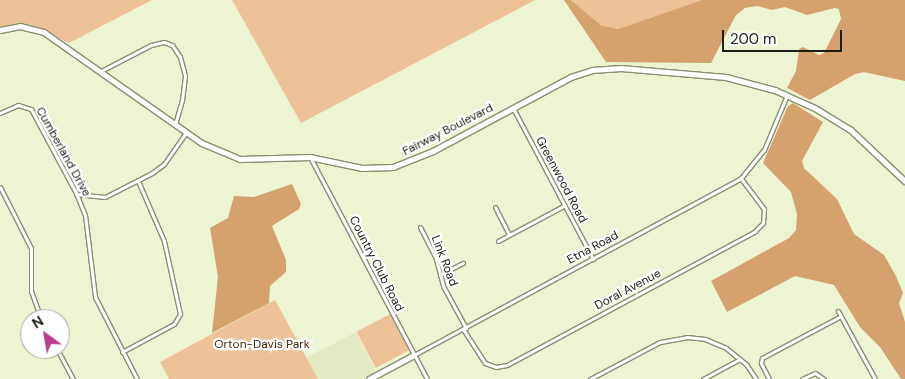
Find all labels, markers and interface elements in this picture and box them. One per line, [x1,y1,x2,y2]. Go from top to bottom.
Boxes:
scale bar [725,20,845,52]
text: 200 m [730,29,776,49]
street label: Fairway Boulevard [400,101,496,159]
street label: Cumberland Drive [32,105,94,199]
street label: Greenwood Road [532,134,590,226]
street label: Country Club Road [346,214,406,314]
street label: Etna Road [565,228,621,268]
street label: Link Road [428,234,460,288]
street label: Doral Avenue [592,267,664,313]
north arrow [20,309,70,359]
text: N [28,312,47,332]
park label: Orton-Davis Park [214,338,310,352]

